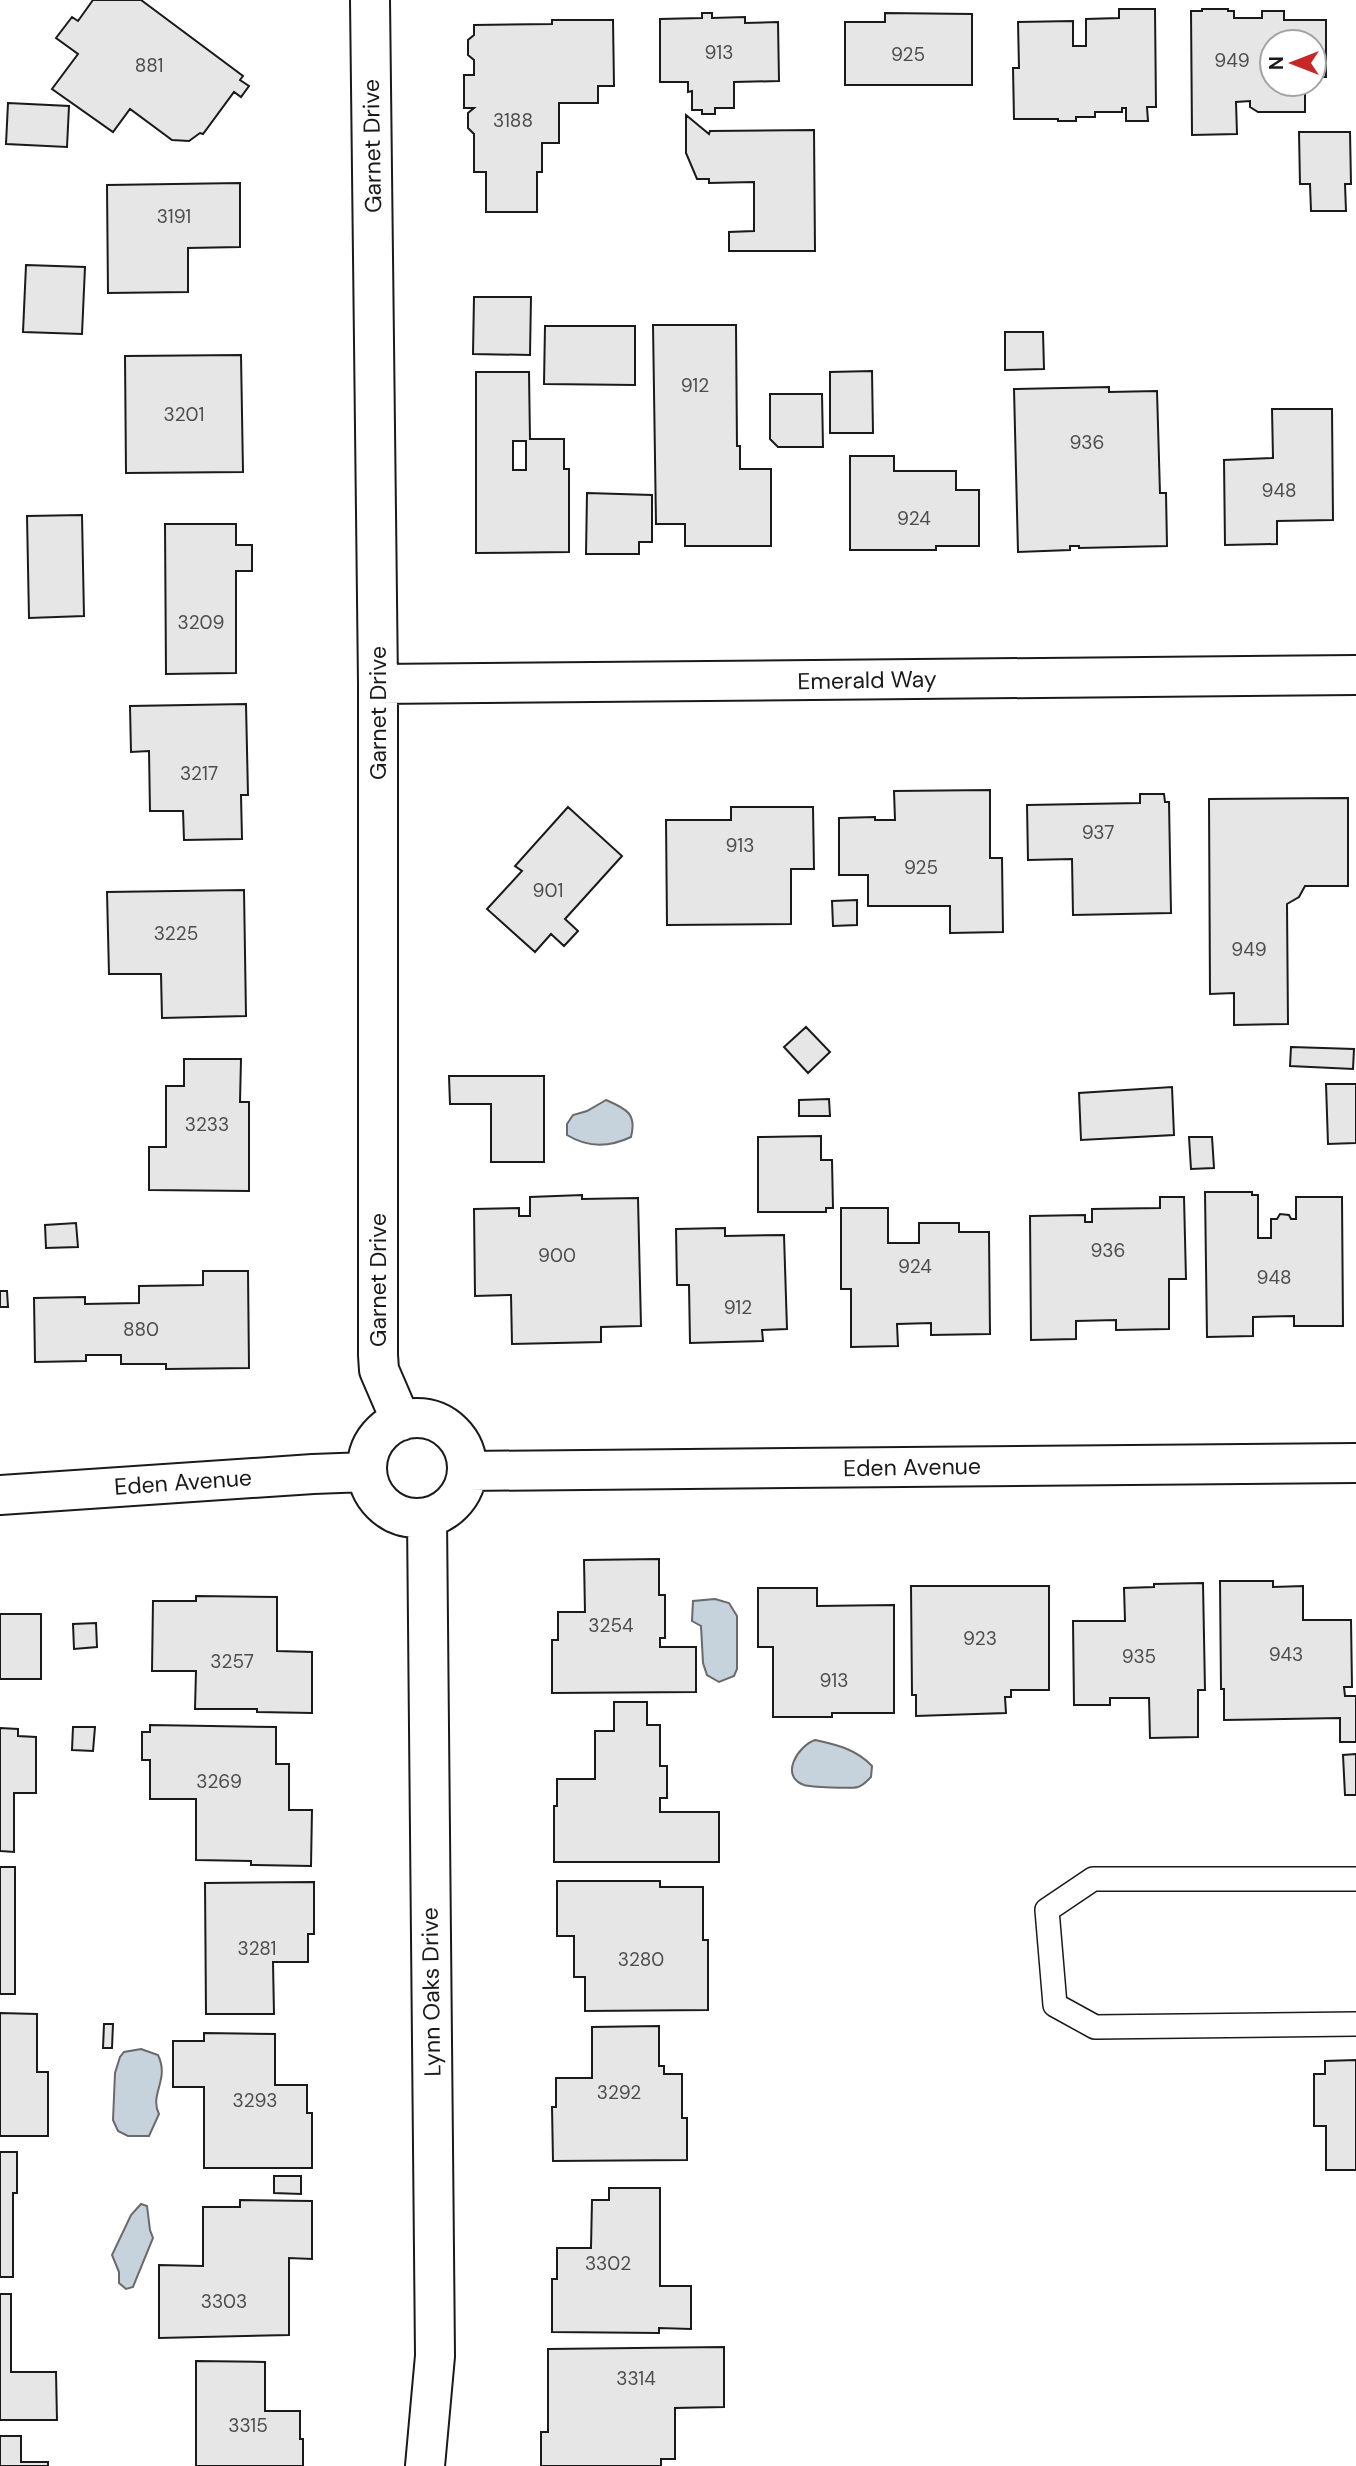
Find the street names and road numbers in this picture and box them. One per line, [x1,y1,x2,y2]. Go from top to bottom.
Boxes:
street label: Garnet Drive [356,79,388,213]
street label: Garnet Drive [363,646,393,780]
street label: Emerald Way [797,664,937,696]
street label: Garnet Drive [363,1213,393,1347]
street label: Eden Avenue [843,1451,981,1483]
street label: Eden Avenue [113,1462,253,1502]
street label: Lynn Oaks Drive [415,1907,447,2077]

